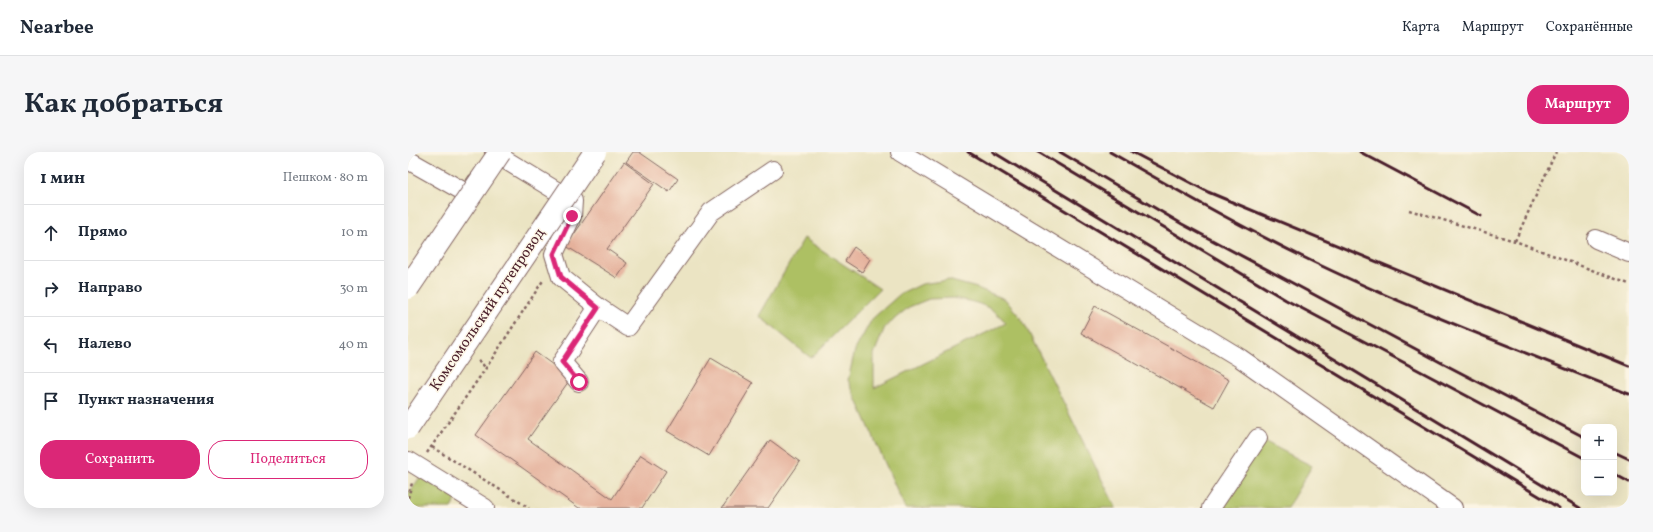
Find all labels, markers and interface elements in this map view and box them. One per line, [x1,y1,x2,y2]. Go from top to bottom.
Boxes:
text: Nearbee [20,15,94,41]
text: Карта [1402,18,1440,37]
text: Маршрут [1462,18,1524,37]
text: Сохранённые [1546,18,1633,37]
text: Как добраться [24,85,223,124]
button: Маршрут [1527,85,1629,124]
text: 1 мин [40,167,85,190]
text: Пешком · 80 m [283,169,368,187]
route end [563,207,581,225]
icon: ahead [40,222,62,244]
text: Прямо [78,222,127,243]
text: 10 m [341,224,368,242]
street label: Комсомольский путепровод [425,224,551,396]
icon: right [40,278,62,300]
text: Направо [78,278,142,299]
text: 30 m [340,280,368,298]
icon: left [40,334,62,356]
text: Налево [78,334,132,355]
text: 40 m [339,336,368,354]
route start [570,373,588,391]
icon: arrive [40,390,62,412]
text: Пункт назначения [78,390,214,411]
map controls [1581,424,1617,496]
button: + [1581,424,1617,460]
button: Сохранить [40,440,200,479]
button: Поделиться [208,440,368,479]
button: − [1581,460,1617,496]

